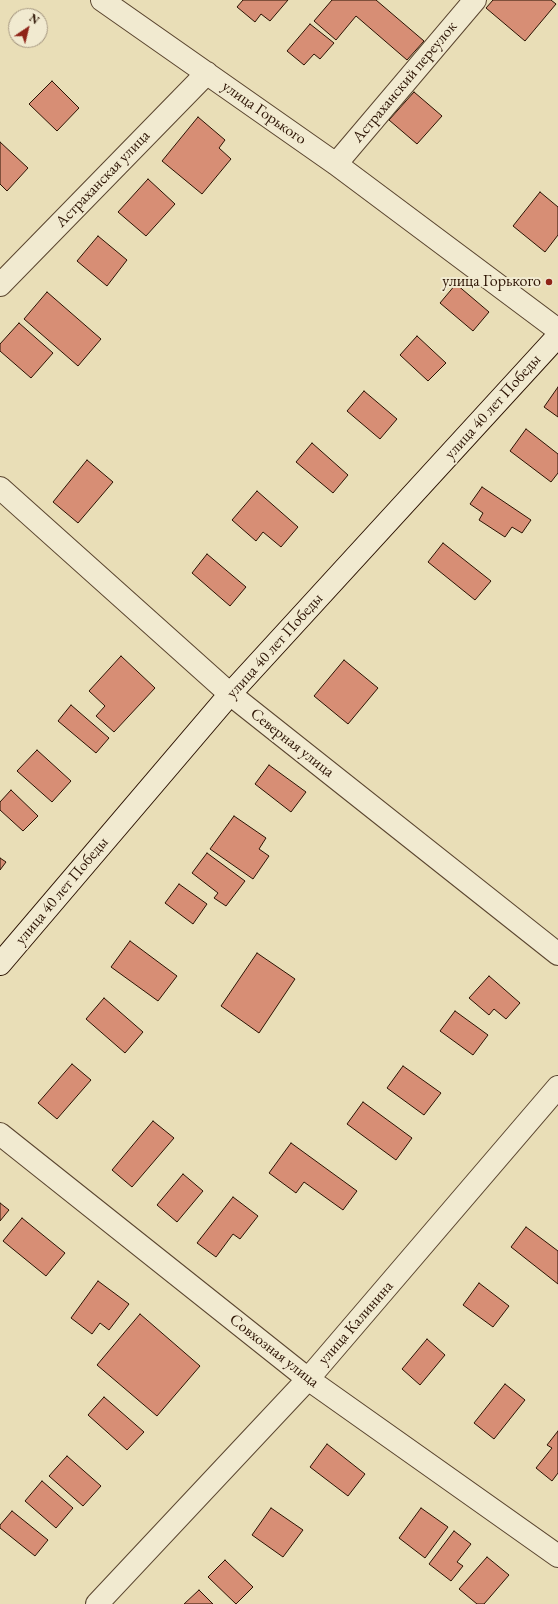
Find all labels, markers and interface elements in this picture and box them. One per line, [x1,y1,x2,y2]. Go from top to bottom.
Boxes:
north arrow [8,8,48,48]
text: N [27,11,42,27]
street label: Астраханский переулок [349,17,461,147]
street label: улица Горького [218,77,310,149]
street label: Астраханская улица [52,126,154,232]
place label: улица Горького [442,272,541,292]
marker: улица Горького [544,277,554,287]
street label: улица 40 лет Победы [441,350,545,464]
street label: улица 40 лет Победы [223,589,327,703]
street label: Северная улица [246,704,338,782]
street label: улица 40 лет Победы [11,833,113,949]
street label: улица Калинина [314,1277,398,1369]
street label: Совхозная улица [225,1310,323,1392]

